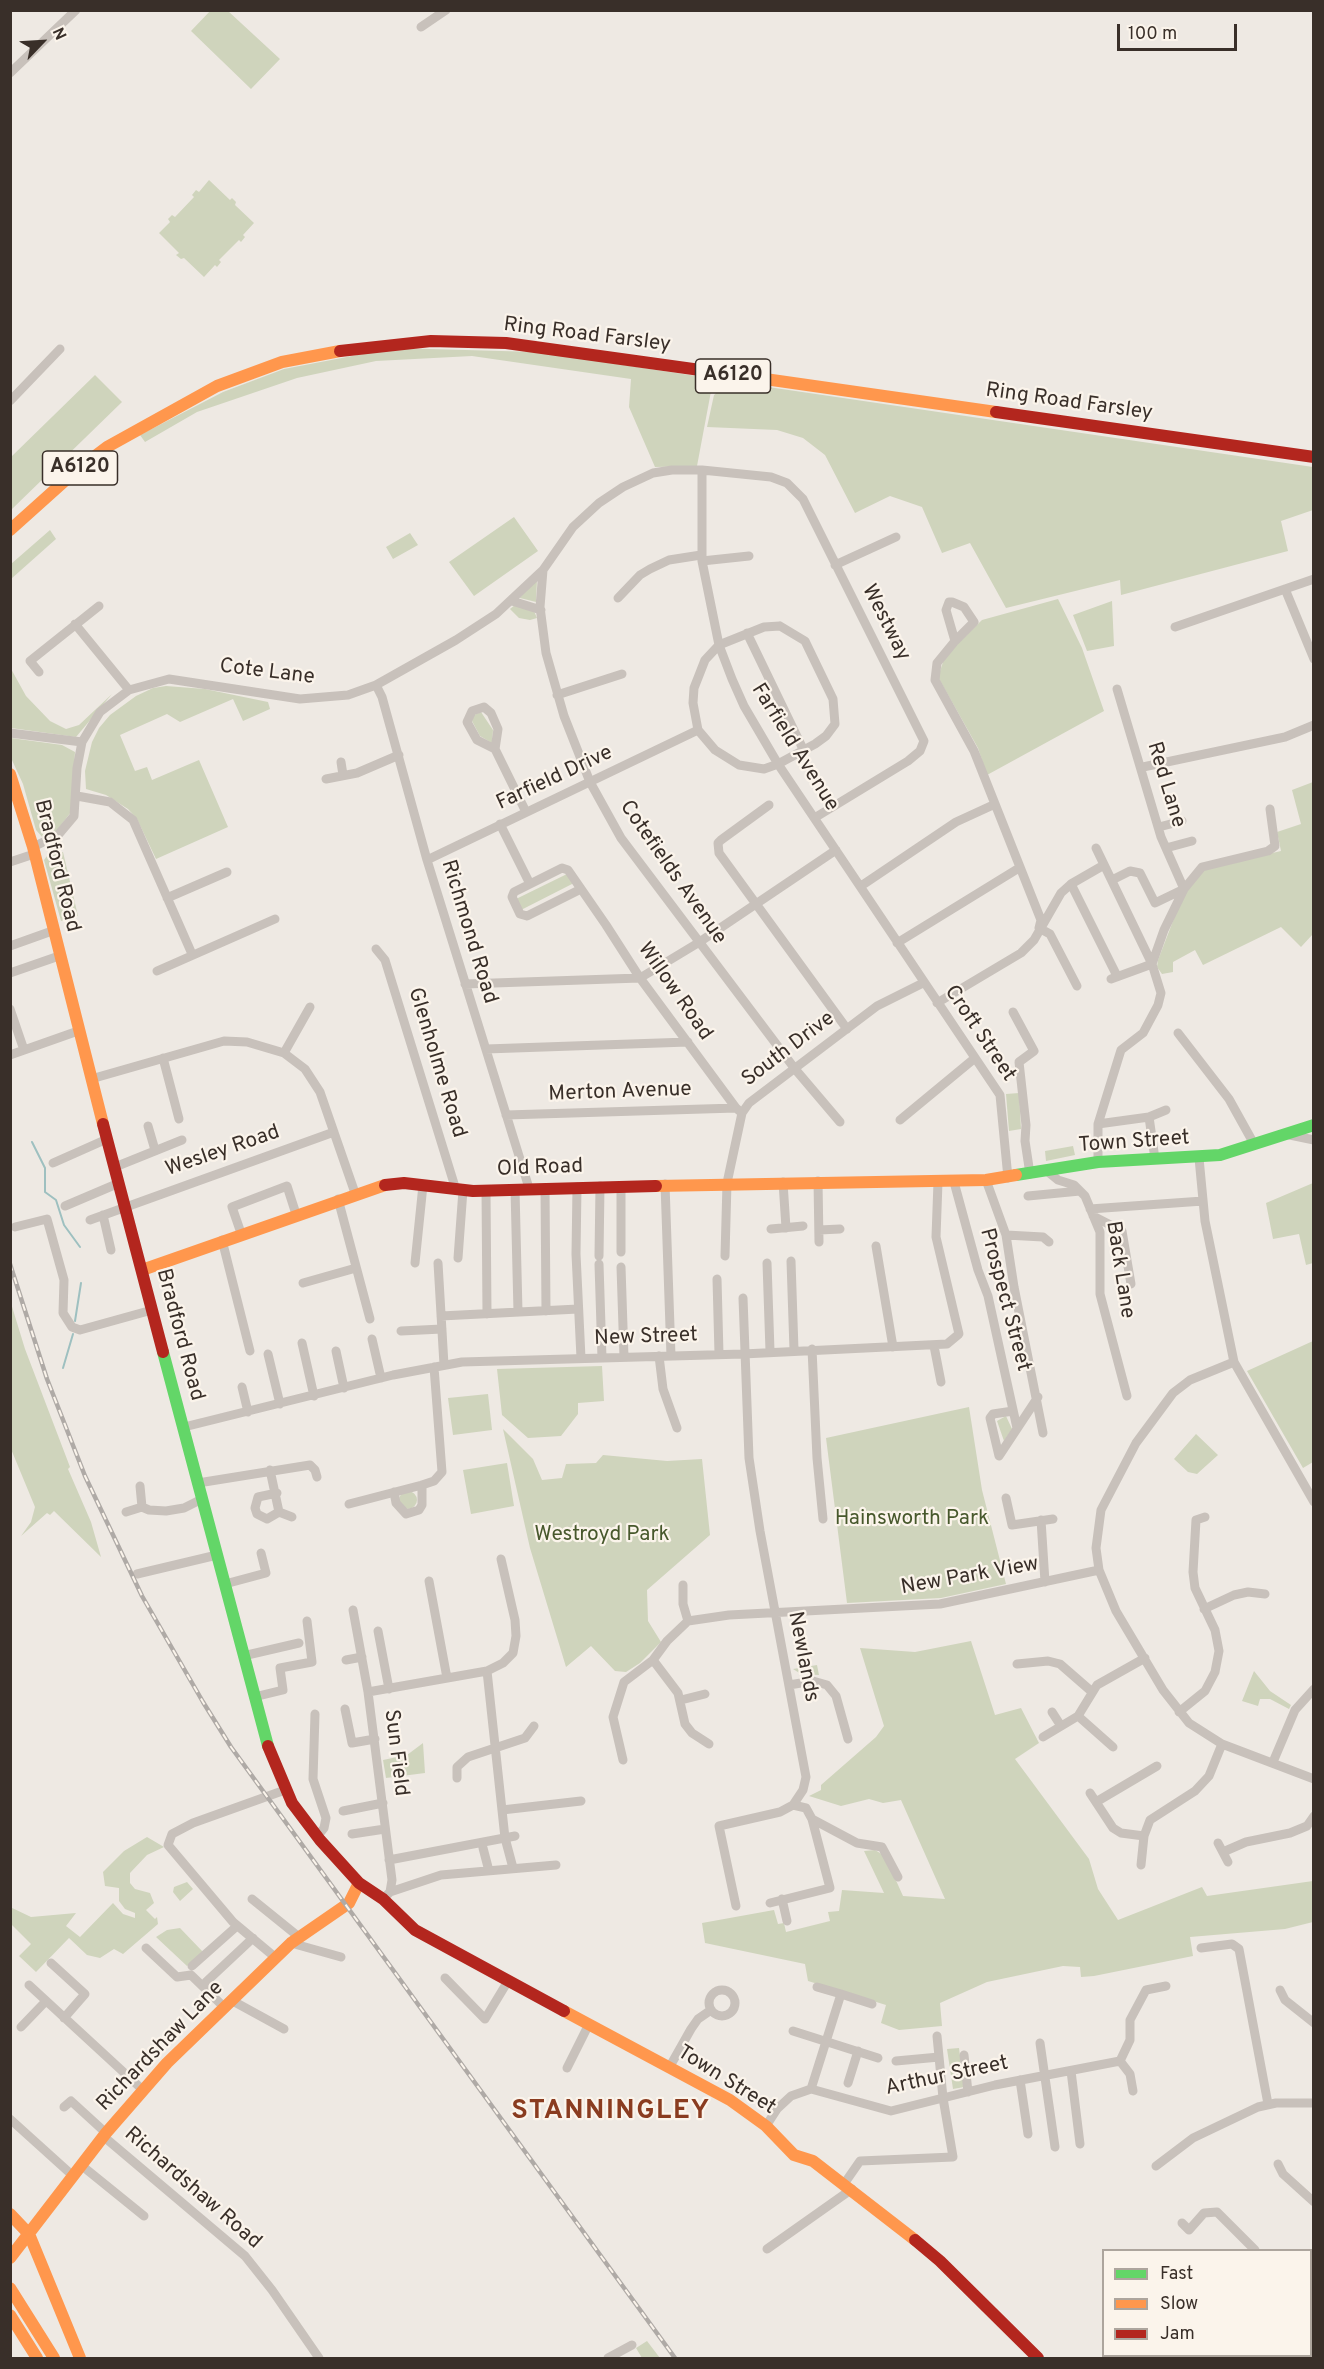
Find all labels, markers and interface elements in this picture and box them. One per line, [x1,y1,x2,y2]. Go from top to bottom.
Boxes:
north arrow [12,12,72,72]
scale bar [1120,12,1240,50]
text: 100 m [1128,23,1177,46]
text: N [47,25,70,44]
street label: Ring Road Farsley [502,313,672,359]
road number: A6120 [696,359,771,393]
street label: Ring Road Farsley [984,379,1154,427]
road number: A6120 [42,451,118,485]
street label: Westway [855,581,915,665]
street label: Cote Lane [218,655,316,691]
street label: Farfield Avenue [745,679,843,817]
street label: Red Lane [1140,739,1190,831]
street label: Farfield Drive [493,741,617,817]
street label: Cotefields Avenue [613,796,731,950]
street label: Bradford Road [27,797,85,935]
street label: Richmond Road [434,857,502,1007]
street label: Willow Road [631,938,717,1046]
street label: Croft Street [938,981,1020,1087]
street label: Glenholme Road [401,985,471,1141]
street label: South Drive [738,1007,840,1093]
street label: Merton Avenue [548,1078,692,1108]
street label: Wesley Road [163,1121,283,1183]
street label: Town Street [1078,1127,1190,1159]
street label: Old Road [496,1155,584,1183]
street label: Back Lane [1099,1219,1139,1321]
street label: Prospect Street [973,1226,1035,1374]
street label: Bradford Road [149,1266,209,1404]
street label: New Street [594,1324,698,1352]
park label: Hainsworth Park [835,1507,989,1533]
park label: Westroyd Park [534,1523,670,1549]
street label: New Park View [899,1552,1041,1602]
street label: Newlands [781,1610,823,1704]
street label: Sun Field [377,1708,413,1798]
street label: Richardshaw Lane [92,1977,230,2117]
street label: Town Street [672,2041,780,2121]
street label: Arthur Street [883,2052,1011,2102]
district label: STANNINGLEY [511,2097,711,2129]
street label: Richardshaw Road [118,2123,266,2255]
legend [1102,2249,1312,2357]
text: Fast [1160,2263,1193,2286]
text: Slow [1160,2293,1198,2316]
text: Jam [1160,2323,1195,2346]

